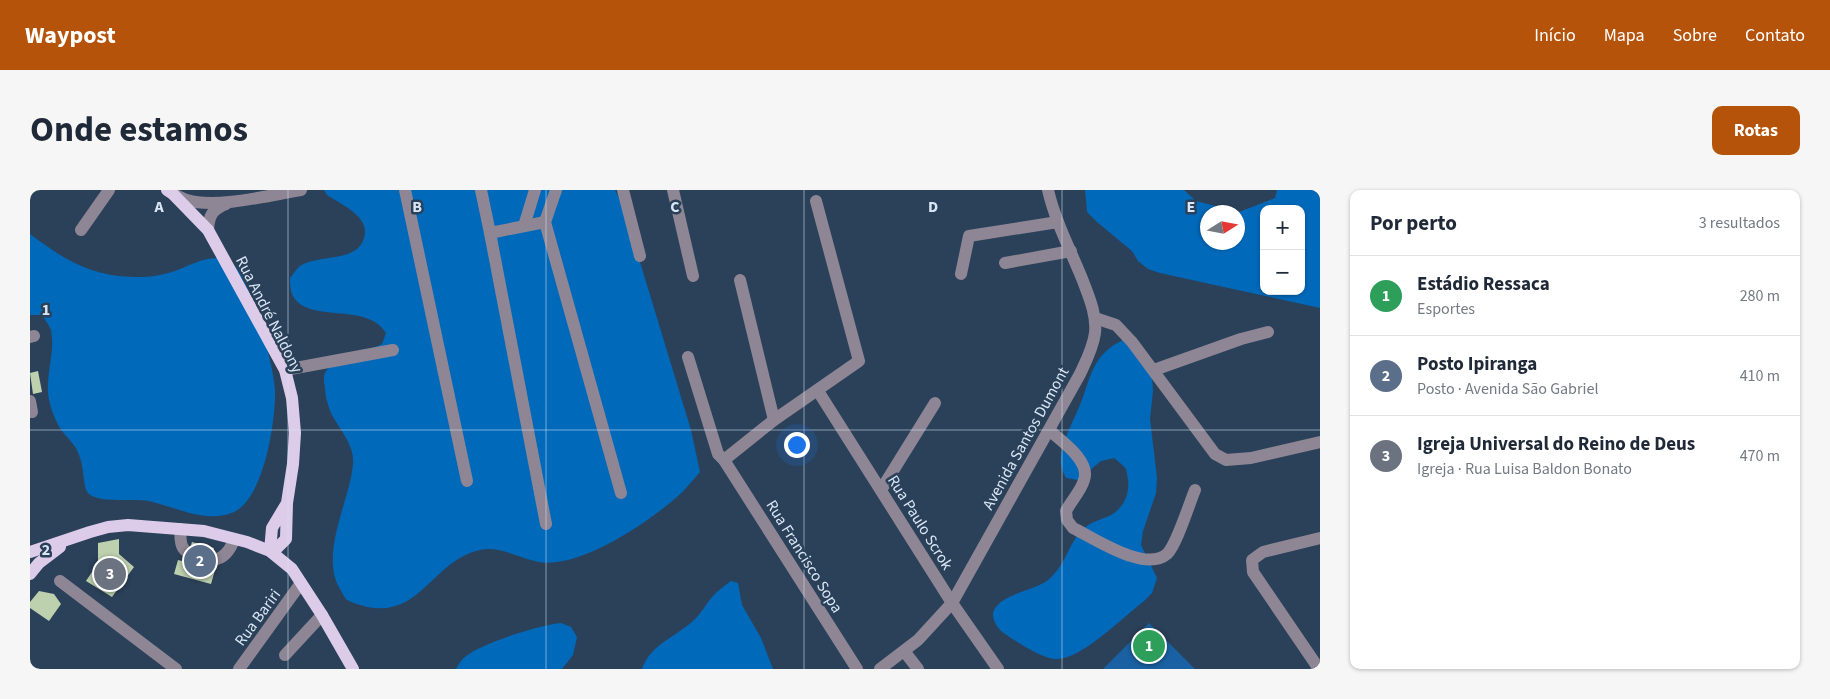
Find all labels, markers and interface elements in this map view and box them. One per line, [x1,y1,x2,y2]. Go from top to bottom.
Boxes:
text: Waypost [25,18,116,53]
text: Início [1534,23,1576,48]
text: Mapa [1604,23,1645,48]
text: Sobre [1673,23,1717,48]
text: Contato [1745,23,1805,48]
text: Onde estamos [30,105,248,155]
button: Rotas [1712,106,1800,155]
text: A [153,196,164,218]
text: B [412,196,422,218]
text: C [670,196,680,218]
text: D [928,196,938,218]
text: E [1187,196,1195,218]
north arrow [1200,205,1245,250]
map controls [1260,205,1305,295]
button: + [1260,205,1305,250]
text: Por perto [1370,208,1457,238]
text: 3 resultados [1699,212,1780,234]
button: − [1260,250,1305,295]
street label: Rua André Naldony [230,252,308,377]
text: Estádio Ressaca [1417,271,1550,298]
text: 1 [1382,285,1390,307]
text: 280 m [1740,285,1780,307]
text: Esportes [1417,298,1475,320]
text: 1 [42,299,50,321]
text: Posto Ipiranga [1417,351,1537,378]
street label: Avenida Santos Dumont [977,362,1075,514]
text: 2 [1382,365,1390,387]
text: 410 m [1740,365,1780,387]
text: Posto · Avenida São Gabriel [1417,378,1598,400]
text: Igreja Universal do Reino de Deus [1417,431,1695,458]
your location [784,432,810,458]
text: 3 [1382,445,1390,467]
text: 470 m [1740,445,1780,467]
text: Igreja · Rua Luisa Baldon Bonato [1417,458,1632,480]
street label: Rua Paulo Scrok [882,471,958,574]
street label: Rua Francisco Sopa [761,496,848,617]
text: 2 [42,539,50,561]
pin: 2 [184,542,216,580]
pin: 3 [94,555,126,593]
street label: Rua Bariri [230,585,286,651]
pin: 1 [1133,627,1165,665]

